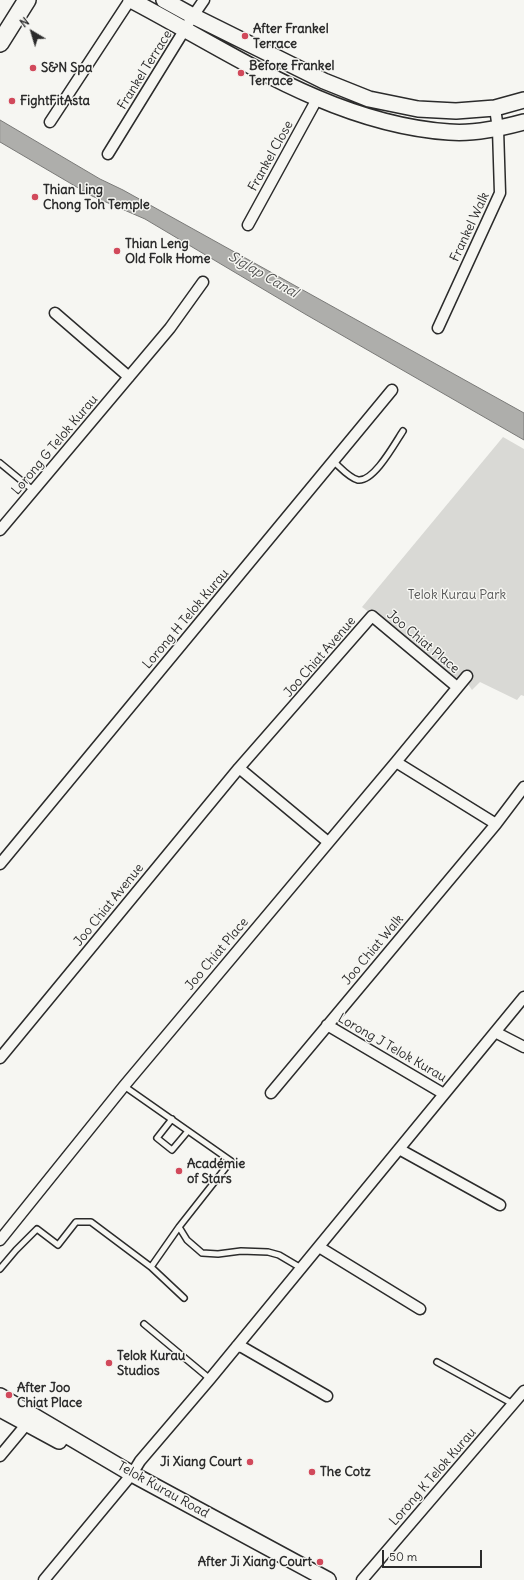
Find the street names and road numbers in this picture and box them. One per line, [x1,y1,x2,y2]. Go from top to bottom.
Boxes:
street label: Frankel Terrace [114,27,176,113]
street label: Frankel Close [245,118,297,194]
street label: Frankel Walk [447,190,493,264]
street label: Lorong G Telok Kurau [9,392,101,498]
street label: Lorong H Telok Kurau [140,566,232,672]
street label: Joo Chiat Place [384,607,462,677]
street label: Joo Chiat Avenue [281,613,359,701]
street label: Joo Chiat Avenue [71,861,147,949]
street label: Joo Chiat Walk [339,912,407,988]
street label: Joo Chiat Place [182,915,252,993]
street label: Lorong J Telok Kurau [335,1011,449,1085]
street label: Lorong K Telok Kurau [386,1425,480,1529]
street label: Telok Kurau Road [115,1458,211,1522]

